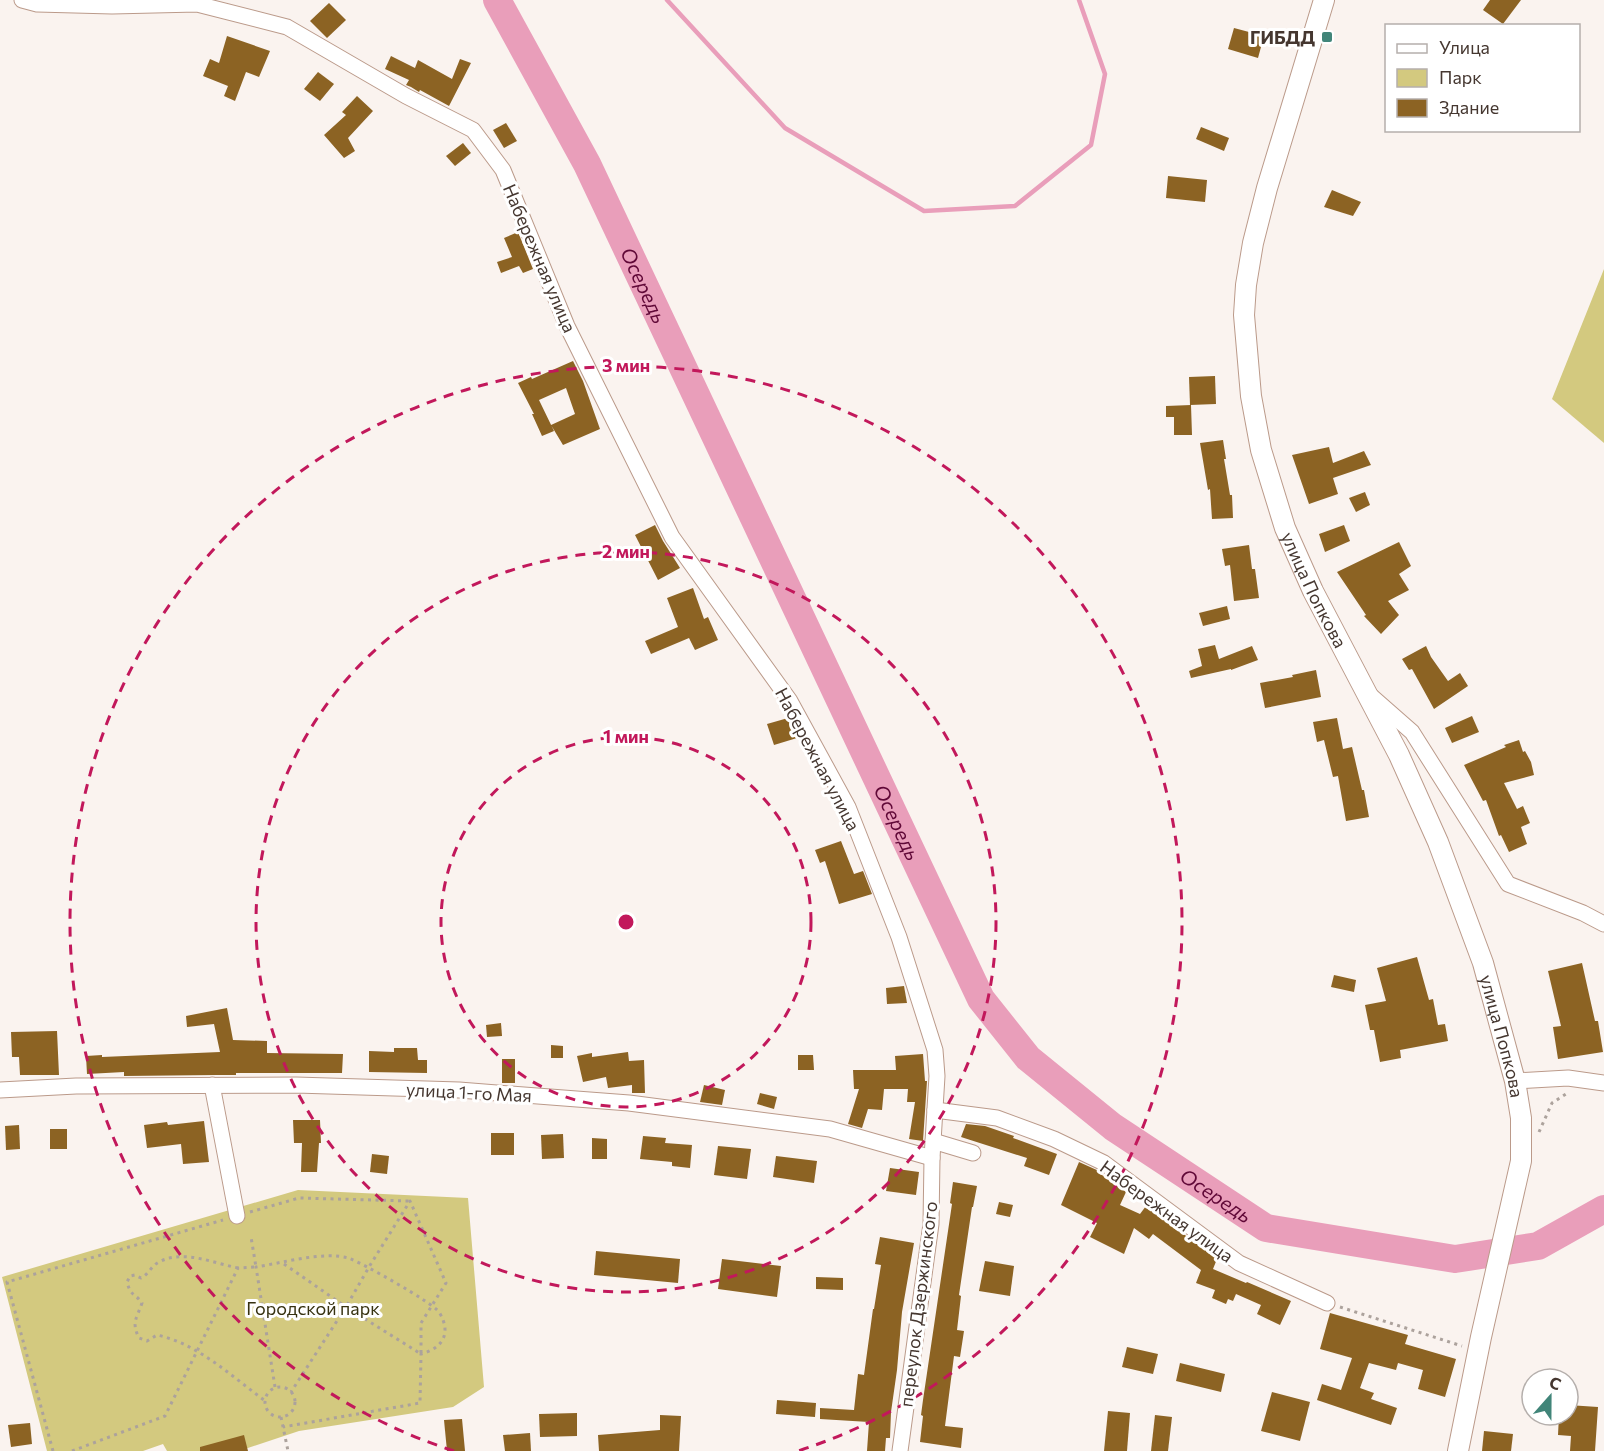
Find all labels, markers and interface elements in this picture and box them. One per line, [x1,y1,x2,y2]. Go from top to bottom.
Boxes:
legend [1385,24,1580,132]
place label: ГИБДД [1250,26,1315,48]
marker: ГИБДД [1320,30,1334,44]
text: Улица [1439,36,1490,58]
text: Парк [1439,66,1482,88]
text: Здание [1439,96,1499,118]
street label: Набережная улица [499,180,581,336]
water label: Осередь [616,243,672,327]
text: 3 мин [602,354,650,376]
street label: улица Попкова [1277,528,1352,651]
text: 2 мин [602,540,650,562]
street label: Набережная улица [771,684,865,834]
text: 1 мин [603,725,649,747]
water label: Осередь [869,781,926,864]
centre of rings [616,912,636,932]
street label: улица Попкова [1476,972,1529,1099]
street label: улица 1-го Мая [406,1078,532,1106]
street label: Набережная улица [1096,1155,1238,1267]
water label: Осередь [1176,1163,1257,1228]
street label: переулок Дзержинского [894,1200,942,1408]
park label: Городской парк [246,1297,380,1319]
north arrow [1520,1367,1580,1427]
text: С [1547,1372,1564,1393]

